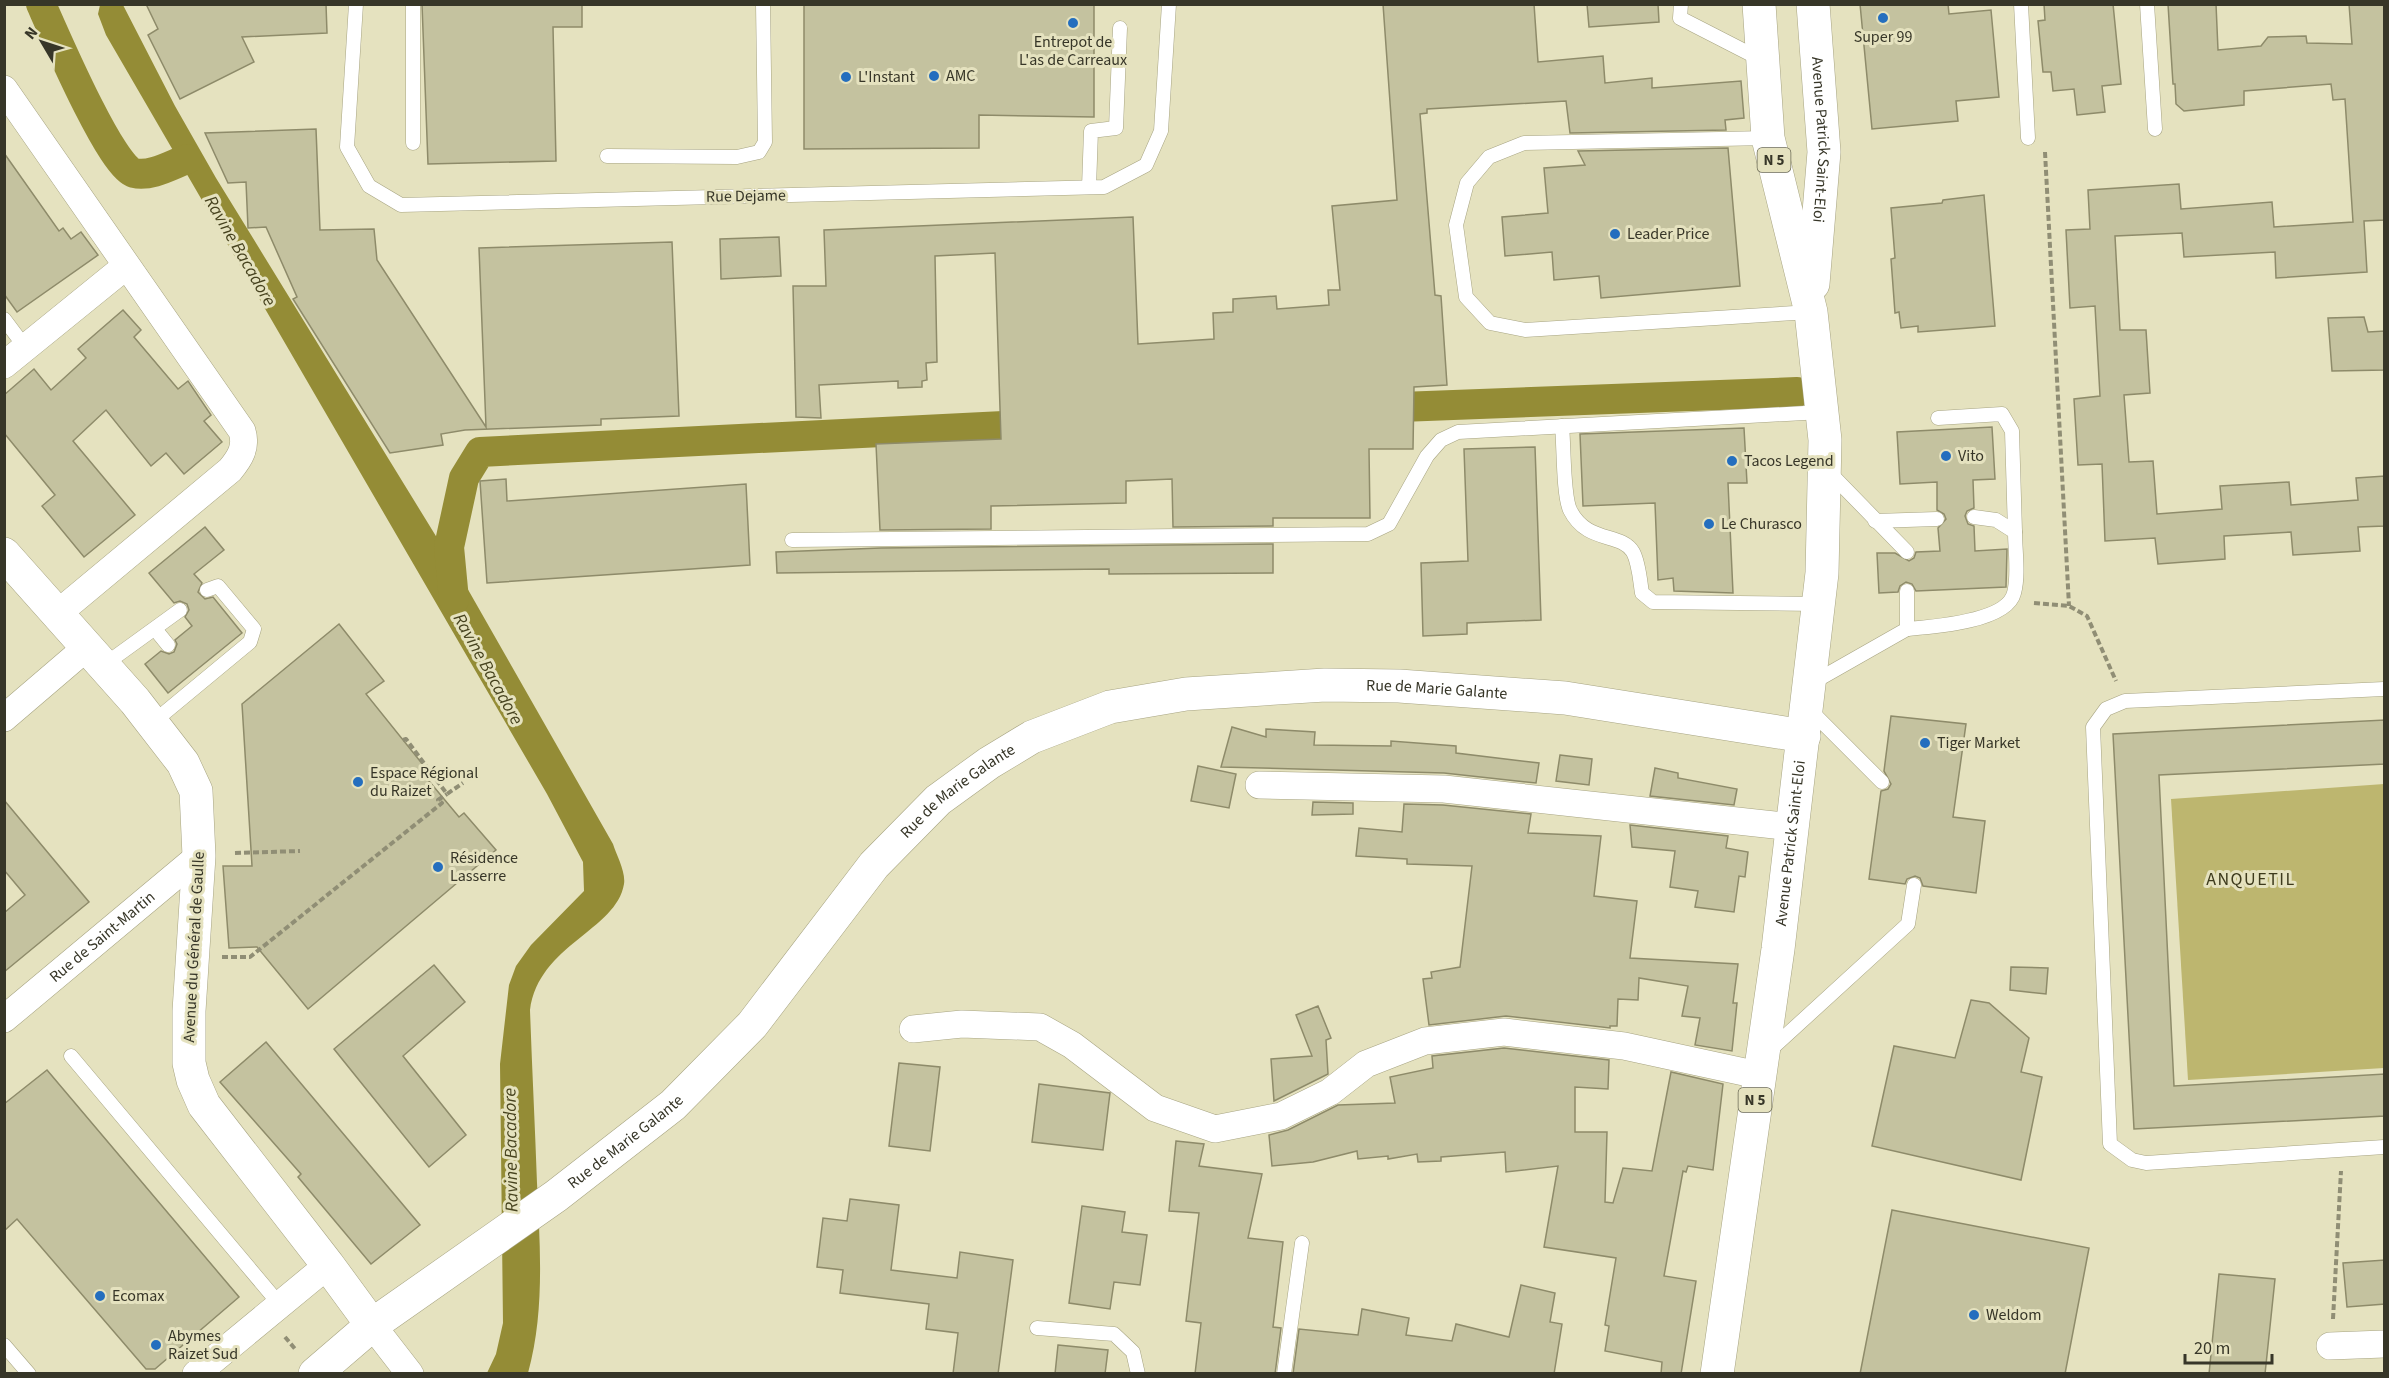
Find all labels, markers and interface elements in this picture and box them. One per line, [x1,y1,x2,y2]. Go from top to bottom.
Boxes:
marker: Super 99 [1876,11,1890,25]
north arrow [12,12,72,72]
marker: Entrepot de L'as de Carreaux [1066,16,1080,30]
text: N [19,22,43,44]
place label: Super 99 [1854,26,1912,48]
place label: Entrepot de L'as de Carreaux [1019,31,1127,71]
street label: Avenue Patrick Saint-Eloi [1806,56,1835,224]
place label: AMC [946,65,975,87]
place label: L'Instant [858,66,916,88]
marker: AMC [927,69,941,83]
marker: L'Instant [839,70,853,84]
road number: N 5 [1758,148,1790,172]
street label: Rue Dejame [706,184,786,208]
water label: Ravine Bacadore [198,191,282,311]
place label: Leader Price [1627,223,1709,245]
marker: Leader Price [1608,227,1622,241]
place label: Vito [1958,445,1984,467]
marker: Vito [1939,449,1953,463]
place label: Tacos Legend [1744,450,1834,472]
marker: Tacos Legend [1725,454,1739,468]
place label: Le Churasco [1721,513,1802,535]
marker: Le Churasco [1702,517,1716,531]
water label: Ravine Bacadore [447,609,529,730]
street label: Rue de Marie Galante [1366,675,1508,705]
place label: Tiger Market [1937,732,2021,754]
marker: Tiger Market [1918,736,1932,750]
street label: Rue de Marie Galante [895,739,1019,843]
street label: Avenue Patrick Saint-Eloi [1770,759,1811,927]
place label: Espace Régional du Raizet [370,762,478,802]
marker: Espace Régional du Raizet [351,775,365,789]
place label: Résidence Lasserre [450,847,518,887]
street label: Avenue du Général de Gaulle [178,851,210,1043]
marker: Résidence Lasserre [431,860,445,874]
district label: ANQUETIL [2206,867,2296,892]
street label: Rue de Saint-Martin [45,886,160,988]
water label: Ravine Bacadore [497,1087,525,1212]
road number: N 5 [1738,1088,1772,1112]
street label: Rue de Marie Galante [563,1090,688,1194]
place label: Ecomax [112,1285,164,1307]
marker: Ecomax [93,1289,107,1303]
place label: Weldom [1986,1304,2041,1326]
marker: Weldom [1967,1308,1981,1322]
place label: Abymes Raizet Sud [168,1325,238,1365]
scale bar [2185,1327,2272,1365]
text: 20 m [2194,1336,2230,1361]
marker: Abymes Raizet Sud [149,1338,163,1352]

